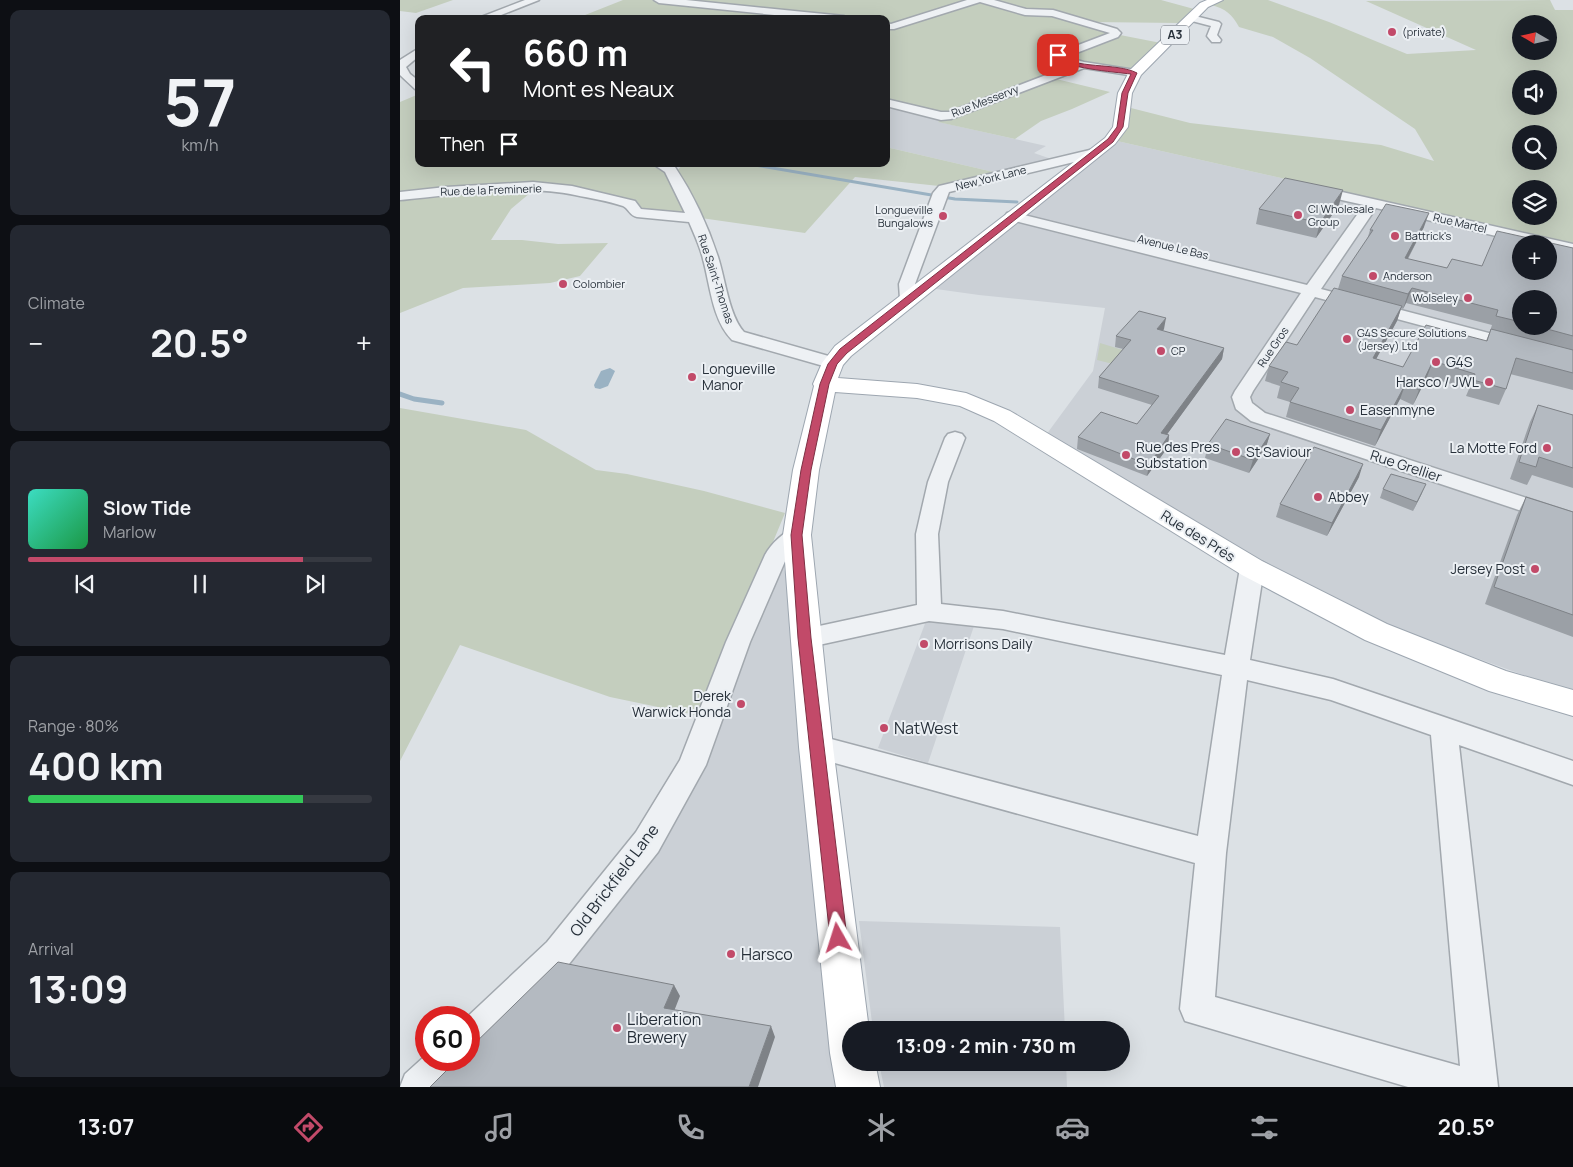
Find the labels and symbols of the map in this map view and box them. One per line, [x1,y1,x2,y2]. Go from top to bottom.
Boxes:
north arrow [1512,15,1558,60]
place label: (private) [1402,24,1446,39]
road number: A3 [1161,26,1189,44]
marker: (private) [1386,26,1398,38]
pin [1037,34,1079,76]
street label: Rue Messervy [949,81,1021,120]
street label: New York Lane [954,161,1028,194]
street label: Rue de la Freminerie [440,180,543,199]
place label: CI Wholesale Group [1308,201,1374,229]
place label: Longueville Bungalows [875,202,934,230]
marker: CI Wholesale Group [1292,209,1304,221]
street label: Rue Martel [1432,209,1488,236]
marker: Longueville Bungalows [937,210,949,222]
place label: Battrick's [1405,228,1452,243]
street label: Avenue Le Bas [1136,230,1210,263]
marker: Battrick's [1389,230,1401,242]
street label: Rue Saint-Thomas [695,232,738,326]
place label: Anderson [1383,268,1432,283]
marker: Anderson [1367,270,1379,282]
place label: Colombier [573,276,625,291]
marker: Colombier [557,278,569,290]
place label: Wolseley [1412,290,1458,305]
marker: Wolseley [1462,292,1474,304]
street label: Rue Gros [1254,323,1292,370]
place label: G4S Secure Solutions (Jersey) Ltd [1357,325,1467,353]
marker: G4S Secure Solutions (Jersey) Ltd [1341,333,1353,345]
place label: CP [1171,343,1186,358]
marker: CP [1155,345,1167,357]
place label: G4S [1446,352,1473,371]
marker: G4S [1430,356,1442,368]
place label: Longueville Manor [702,359,775,394]
marker: Longueville Manor [686,371,698,383]
place label: Harsco / JWL [1396,372,1479,391]
marker: Harsco / JWL [1483,376,1495,388]
place label: Easenmyne [1360,400,1435,419]
marker: Easenmyne [1344,404,1356,416]
place label: Rue des Pres Substation [1136,437,1220,472]
place label: La Motte Ford [1450,438,1537,457]
place label: St Saviour [1246,442,1311,461]
marker: La Motte Ford [1541,442,1553,454]
street label: Rue Grellier [1368,445,1444,486]
marker: St Saviour [1230,446,1242,458]
marker: Rue des Pres Substation [1120,449,1132,461]
place label: Abbey [1328,487,1369,506]
marker: Abbey [1312,491,1324,503]
street label: Rue des Prés [1158,505,1239,566]
place label: Jersey Post [1450,559,1525,578]
marker: Jersey Post [1529,563,1541,575]
place label: Morrisons Daily [934,634,1033,653]
marker: Morrisons Daily [918,638,930,650]
place label: Derek Warwick Honda [632,686,732,721]
marker: Derek Warwick Honda [735,698,747,710]
place label: NatWest [894,717,958,739]
marker: NatWest [878,722,890,734]
street label: Old Brickfield Lane [564,819,664,941]
position arrow [811,911,863,963]
place label: Harsco [741,943,793,965]
marker: Harsco [725,948,737,960]
speed limit sign: 60 [415,1006,480,1071]
place label: Liberation Brewery [627,1008,701,1048]
marker: Liberation Brewery [611,1022,623,1034]

